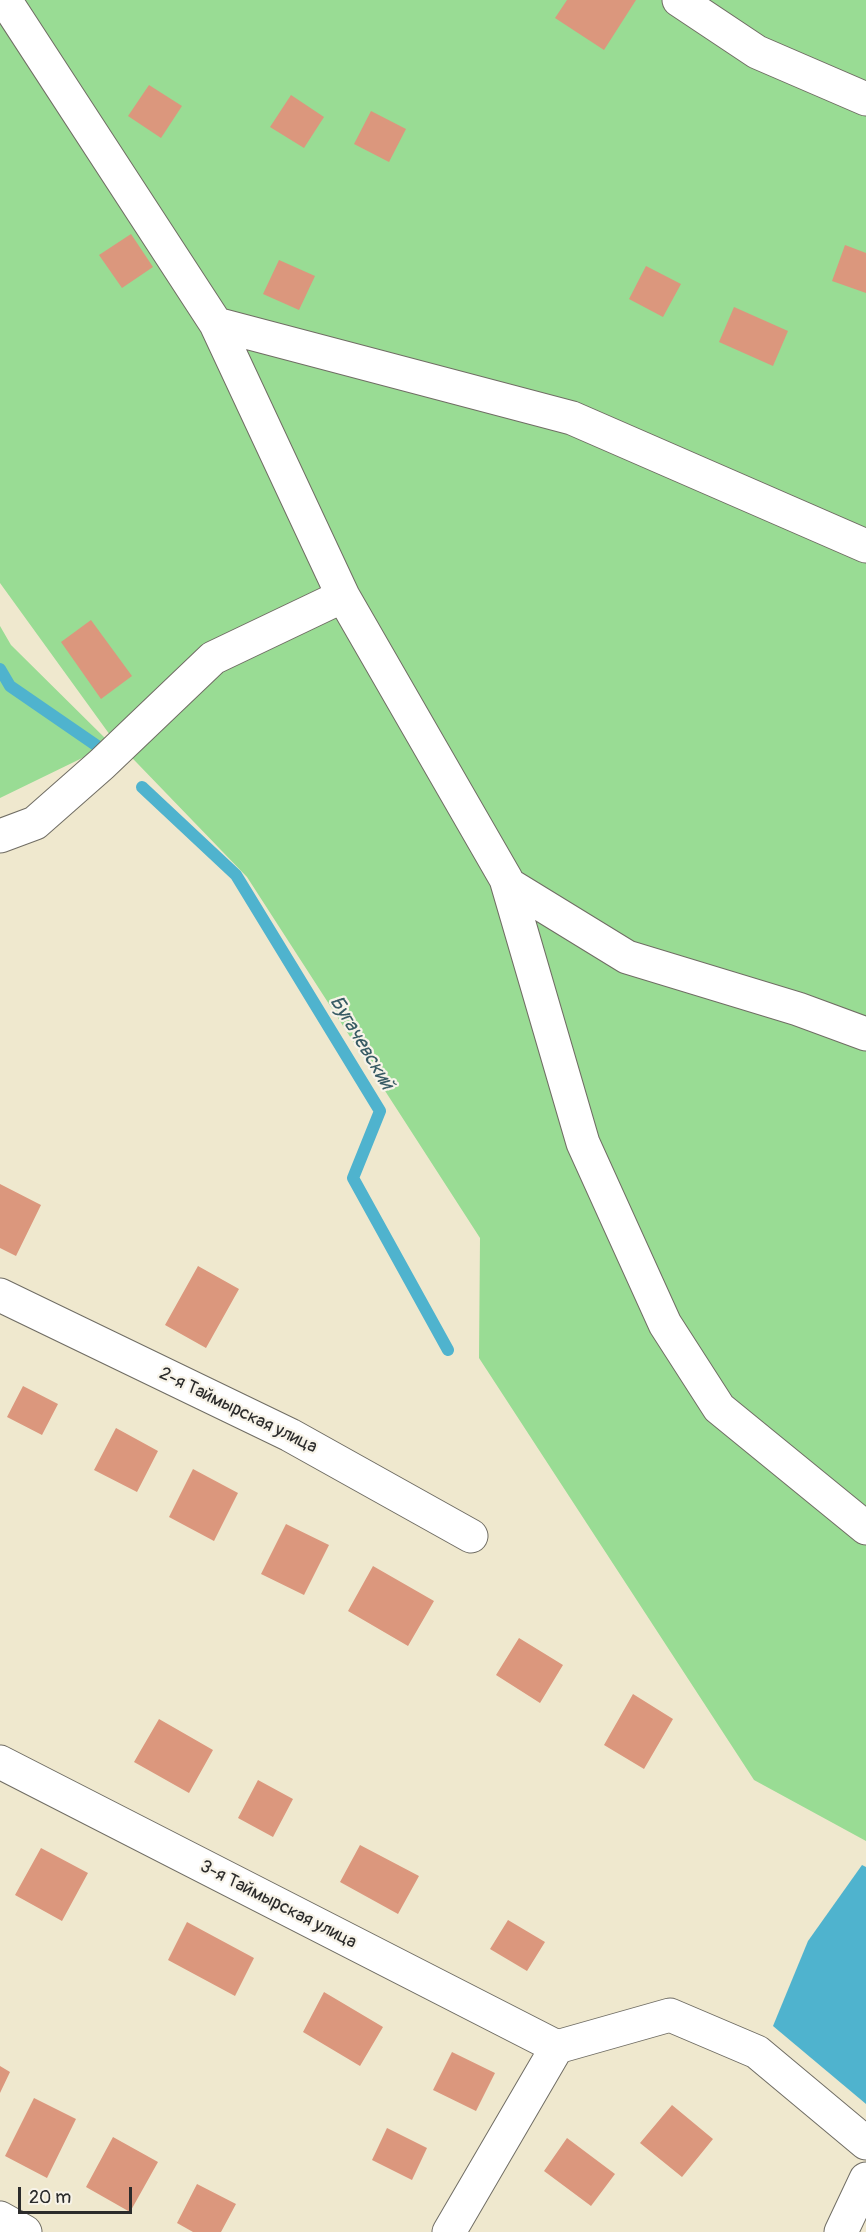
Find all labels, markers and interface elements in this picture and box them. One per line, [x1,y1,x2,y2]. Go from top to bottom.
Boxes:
water label: Бугачевский [324,992,398,1094]
street label: 2-я Таймырская улица [156,1363,320,1459]
street label: 3-я Таймырская улица [196,1856,360,1954]
scale bar [21,2175,135,2213]
text: 20 m [29,2186,71,2209]

